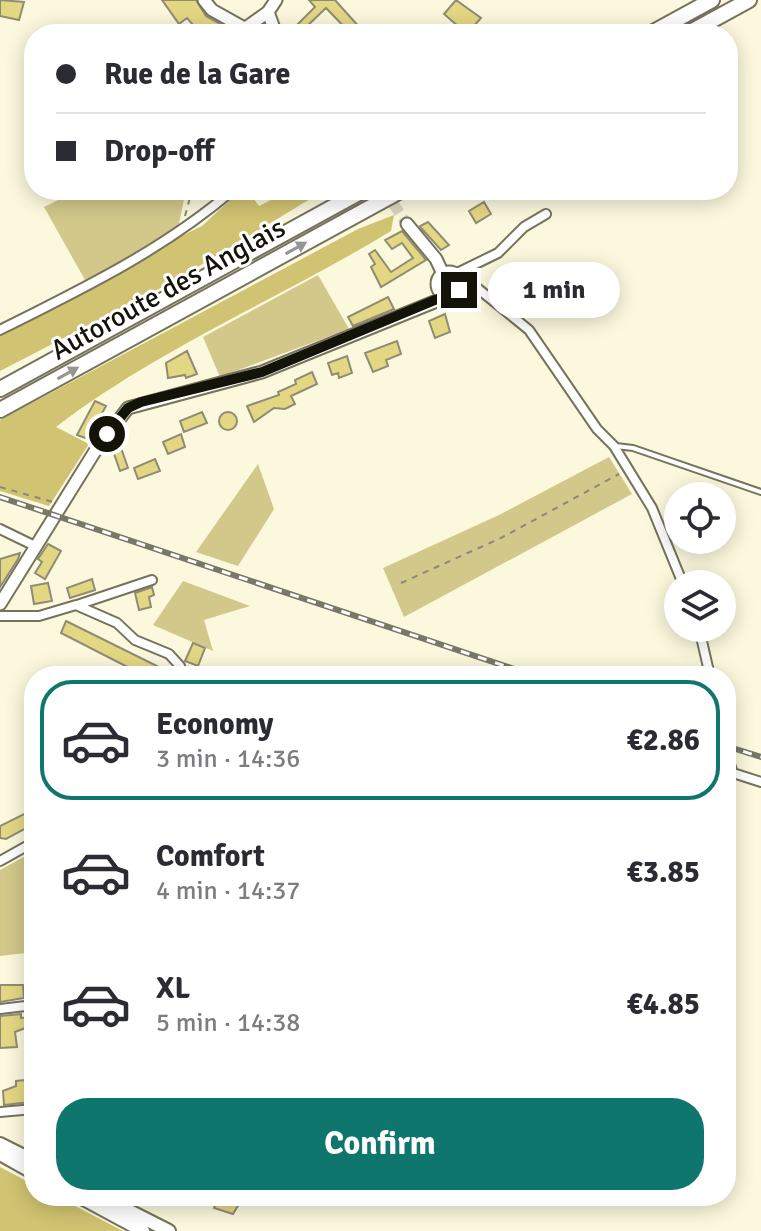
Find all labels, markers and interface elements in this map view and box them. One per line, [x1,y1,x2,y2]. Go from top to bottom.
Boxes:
text: Rue de la Gare [104,56,290,93]
text: Drop-off [104,133,214,170]
street label: Autoroute des Anglais [45,211,291,367]
one-way arrow [285,241,308,255]
callout: 1 min [487,262,619,318]
route end [441,272,477,308]
text: 1 min [523,274,585,306]
one-way arrow [57,366,80,379]
route start [89,416,125,452]
map controls [664,482,736,642]
button: locate [664,482,736,554]
button: layers [664,570,736,642]
icon: car [60,704,132,776]
text: Economy [156,706,273,743]
text: €2.86 [627,722,700,759]
text: 3 min · 14:36 [156,743,300,775]
icon: car [60,836,132,908]
text: Comfort [156,838,265,875]
text: €3.85 [627,854,700,891]
text: 4 min · 14:37 [156,875,300,907]
icon: car [60,968,132,1040]
text: XL [156,970,190,1007]
text: €4.85 [627,986,700,1023]
text: 5 min · 14:38 [156,1007,300,1039]
button: Confirm [56,1098,704,1190]

